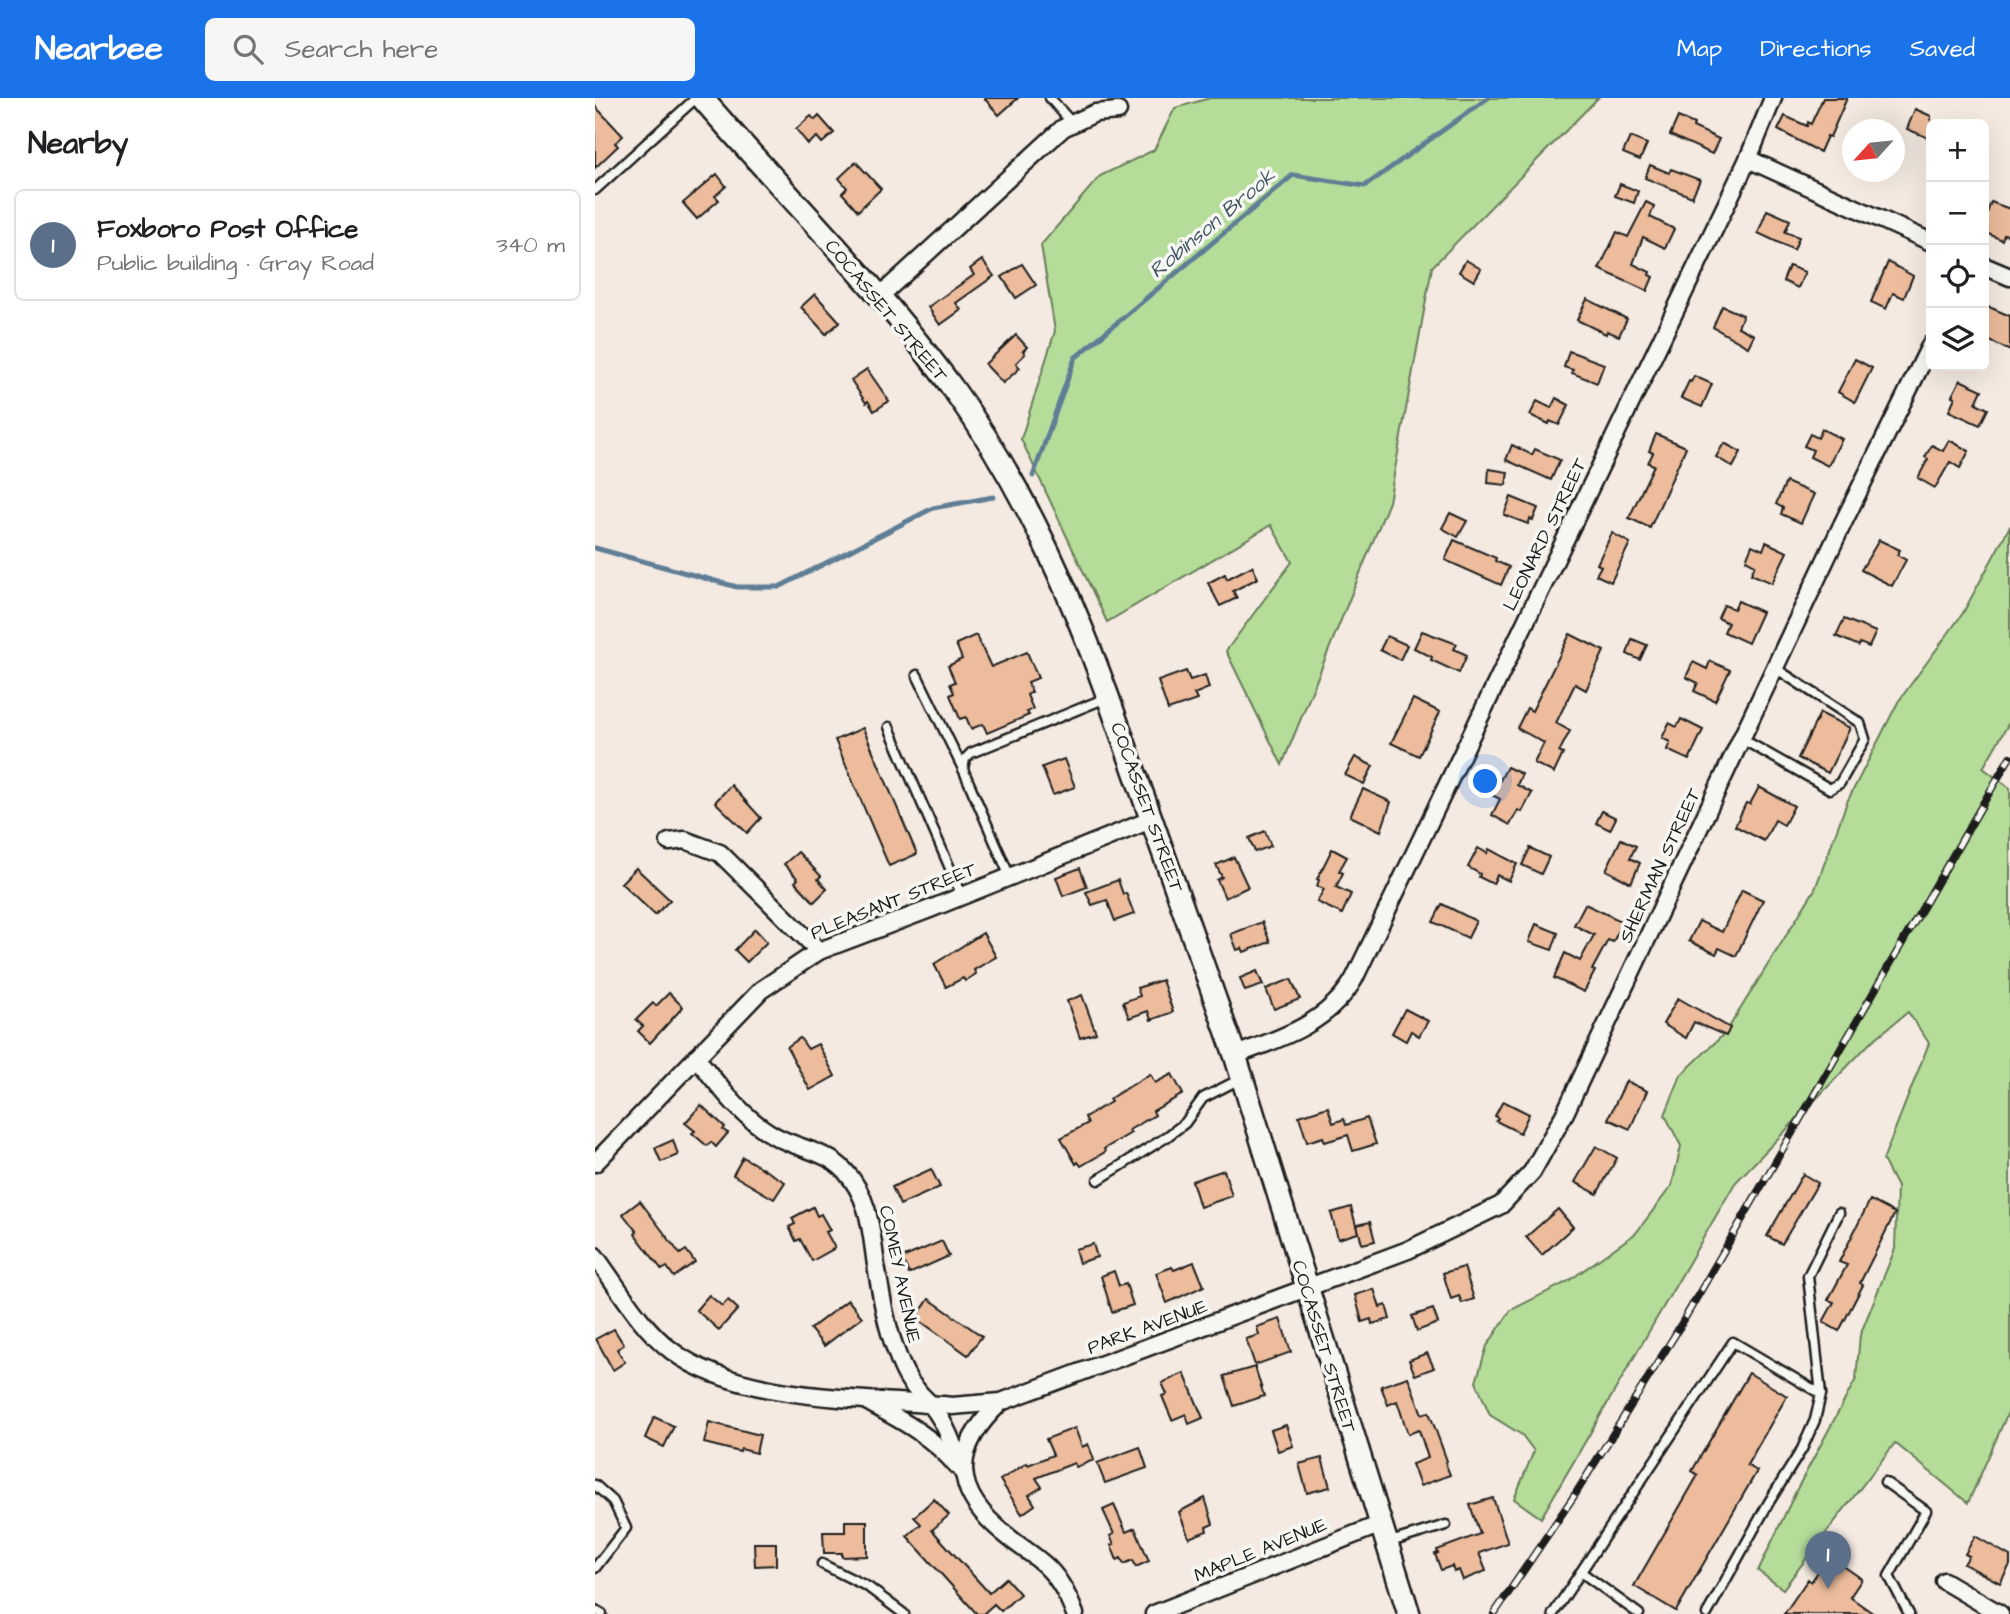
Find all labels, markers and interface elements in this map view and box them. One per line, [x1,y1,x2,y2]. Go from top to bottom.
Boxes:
search box [205,18,695,81]
text: Nearbee [35,26,163,72]
icon: search [229,30,267,68]
text: Search here [285,31,438,67]
text: Map [1677,32,1722,66]
text: Directions [1760,32,1872,66]
text: Saved [1910,32,1975,66]
north arrow [1842,119,1905,182]
map controls [1926,119,1989,371]
button: + [1926,119,1989,182]
text: Nearby [28,123,128,165]
water label: Robinson Brook [1143,161,1282,285]
button: − [1926,182,1989,245]
text: Foxboro Post Office [97,211,358,247]
text: 1 [52,229,54,261]
text: 340 m [496,229,565,261]
street label: COCASSET STREET [818,234,954,388]
button: locate [1926,245,1989,308]
text: Public building · Gray Road [97,247,374,279]
button: layers [1926,308,1989,371]
street label: LEONARD STREET [1497,454,1594,615]
street label: COCASSET STREET [1103,719,1190,896]
your location [1468,764,1502,798]
street label: SHERMAN STREET [1613,784,1708,947]
street label: PLEASANT STREET [807,856,981,947]
street label: COMEY AVENUE [872,1203,927,1346]
street label: COCASSET STREET [1285,1257,1363,1436]
street label: PARK AVENUE [1084,1293,1211,1362]
street label: MAPLE AVENUE [1190,1511,1331,1589]
pin: 1 [1805,1531,1851,1589]

